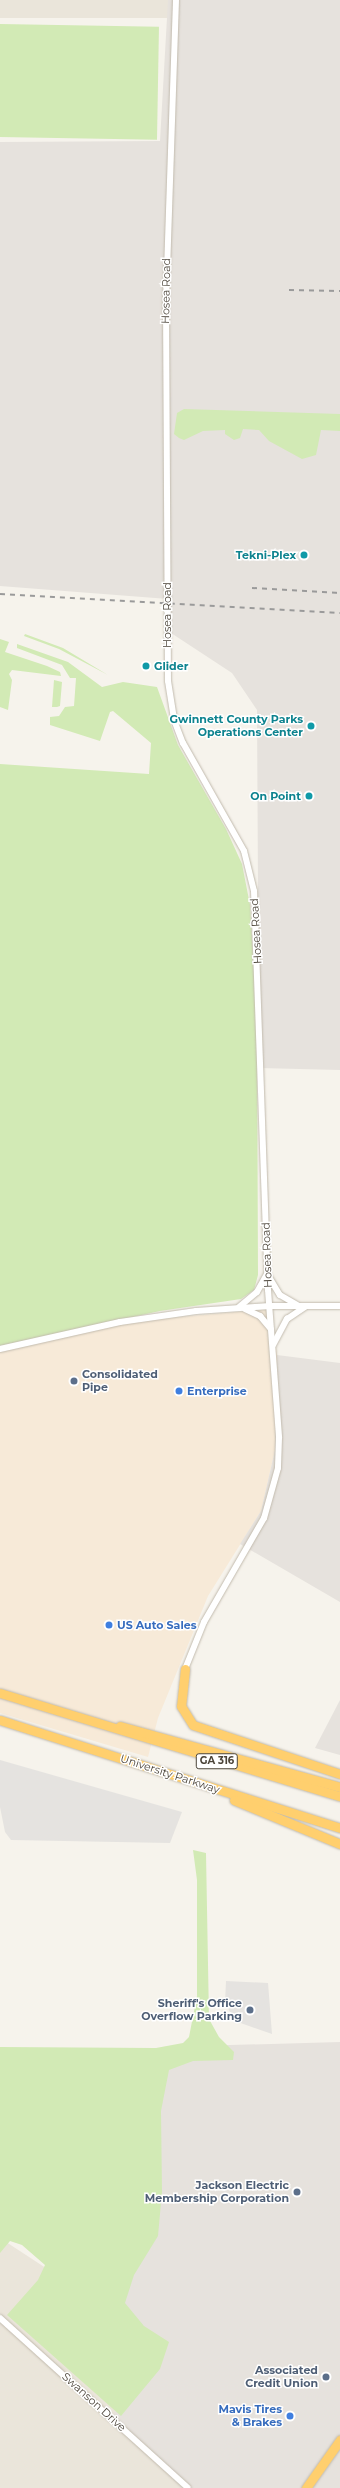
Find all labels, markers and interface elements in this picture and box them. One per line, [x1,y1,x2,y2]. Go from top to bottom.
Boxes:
street label: Hosea Road [159,258,173,324]
place label: Tekni-Plex [236,548,296,562]
marker: Tekni-Plex [299,550,309,560]
street label: Hosea Road [160,582,174,648]
place label: Glider [154,659,188,673]
marker: Glider [141,661,151,671]
place label: Gwinnett County Parks Operations Center [170,713,303,739]
marker: Gwinnett County Parks Operations Center [306,721,316,731]
place label: On Point [250,789,301,803]
marker: On Point [304,791,314,801]
street label: Hosea Road [248,898,264,964]
street label: Hosea Road [259,1222,275,1288]
place label: Consolidated Pipe [82,1368,158,1394]
marker: Consolidated Pipe [69,1376,79,1386]
place label: Enterprise [187,1384,247,1398]
marker: Enterprise [174,1386,184,1396]
place label: US Auto Sales [117,1618,196,1632]
marker: US Auto Sales [104,1620,114,1630]
street label: University Parkway [119,1752,221,1796]
road number: GA 316 [195,1753,239,1769]
place label: Sheriff's Office Overflow Parking [141,1997,242,2023]
marker: Sheriff's Office Overflow Parking [245,2005,255,2015]
place label: Jackson Electric Membership Corporation [145,2179,289,2205]
marker: Jackson Electric Membership Corporation [292,2187,302,2197]
place label: Associated Credit Union [245,2364,318,2390]
street label: Swanson Drive [59,2370,129,2434]
marker: Associated Credit Union [321,2372,331,2382]
place label: Mavis Tires & Brakes [218,2403,282,2429]
marker: Mavis Tires & Brakes [285,2411,295,2421]

